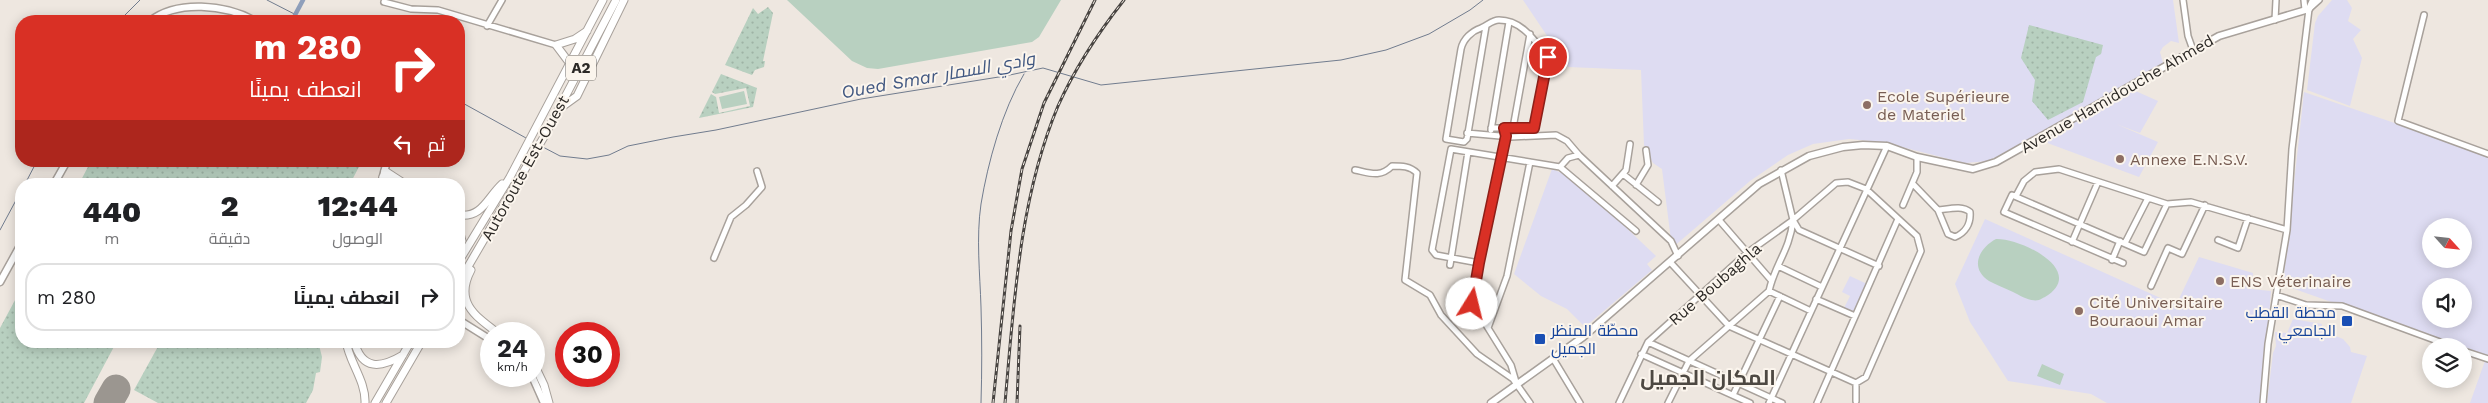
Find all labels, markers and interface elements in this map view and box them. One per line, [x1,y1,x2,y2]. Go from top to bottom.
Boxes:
text: 280 m [254,26,362,68]
street label: Avenue Hamidouche Ahmed [2017,31,2217,157]
icon: right [380,35,445,100]
pin [1527,36,1569,78]
icon: arrive [1534,43,1562,71]
water label: Oued Smar وادي السمار [840,47,1038,106]
road number: A2 [566,56,596,80]
text: انعطف يمينًا [249,77,362,102]
place label: Ecole Supérieure de Materiel [1877,87,2010,124]
street label: Autoroute Est-Ouest [477,92,573,244]
marker: Ecole Supérieure de Materiel [1861,99,1873,111]
icon: left [389,130,417,158]
text: ثم [427,133,445,156]
place label: Annexe E.N.S.V. [2130,150,2248,169]
marker: Annexe E.N.S.V. [2114,153,2126,165]
text: 2 [221,188,239,223]
text: 12:44 [318,188,398,223]
text: 440 [82,194,141,229]
north arrow [2422,218,2472,268]
map controls [2422,218,2472,388]
text: m [104,229,119,248]
text: دقيقة [209,229,250,248]
text: الوصول [332,229,383,248]
street label: Rue Boubaghla [1665,239,1765,329]
place label: ENS Véterinaire [2230,272,2351,291]
marker: ENS Véterinaire [2214,275,2226,287]
position arrow [1445,277,1497,329]
button: sound [2422,278,2472,328]
icon: right [415,283,443,311]
text: 280 m [37,286,96,309]
text: انعطف يمينًا [293,286,400,309]
place label: Cité Universitaire Bouraoui Amar [2089,293,2223,330]
place label: محطة القطب الجامعي [2245,303,2336,344]
marker: Cité Universitaire Bouraoui Amar [2073,305,2085,317]
marker: محطة القطب الجامعي [2340,314,2354,328]
place label: محطّة المنظر الجميل [1550,321,1639,359]
speed limit sign: 30 [555,322,620,387]
marker: محطّة المنظر الجميل [1533,332,1547,346]
text: 24 [497,334,528,363]
button: layers [2422,338,2472,388]
text: km/h [497,360,528,374]
district label: المكان الجميل [1640,365,1776,390]

